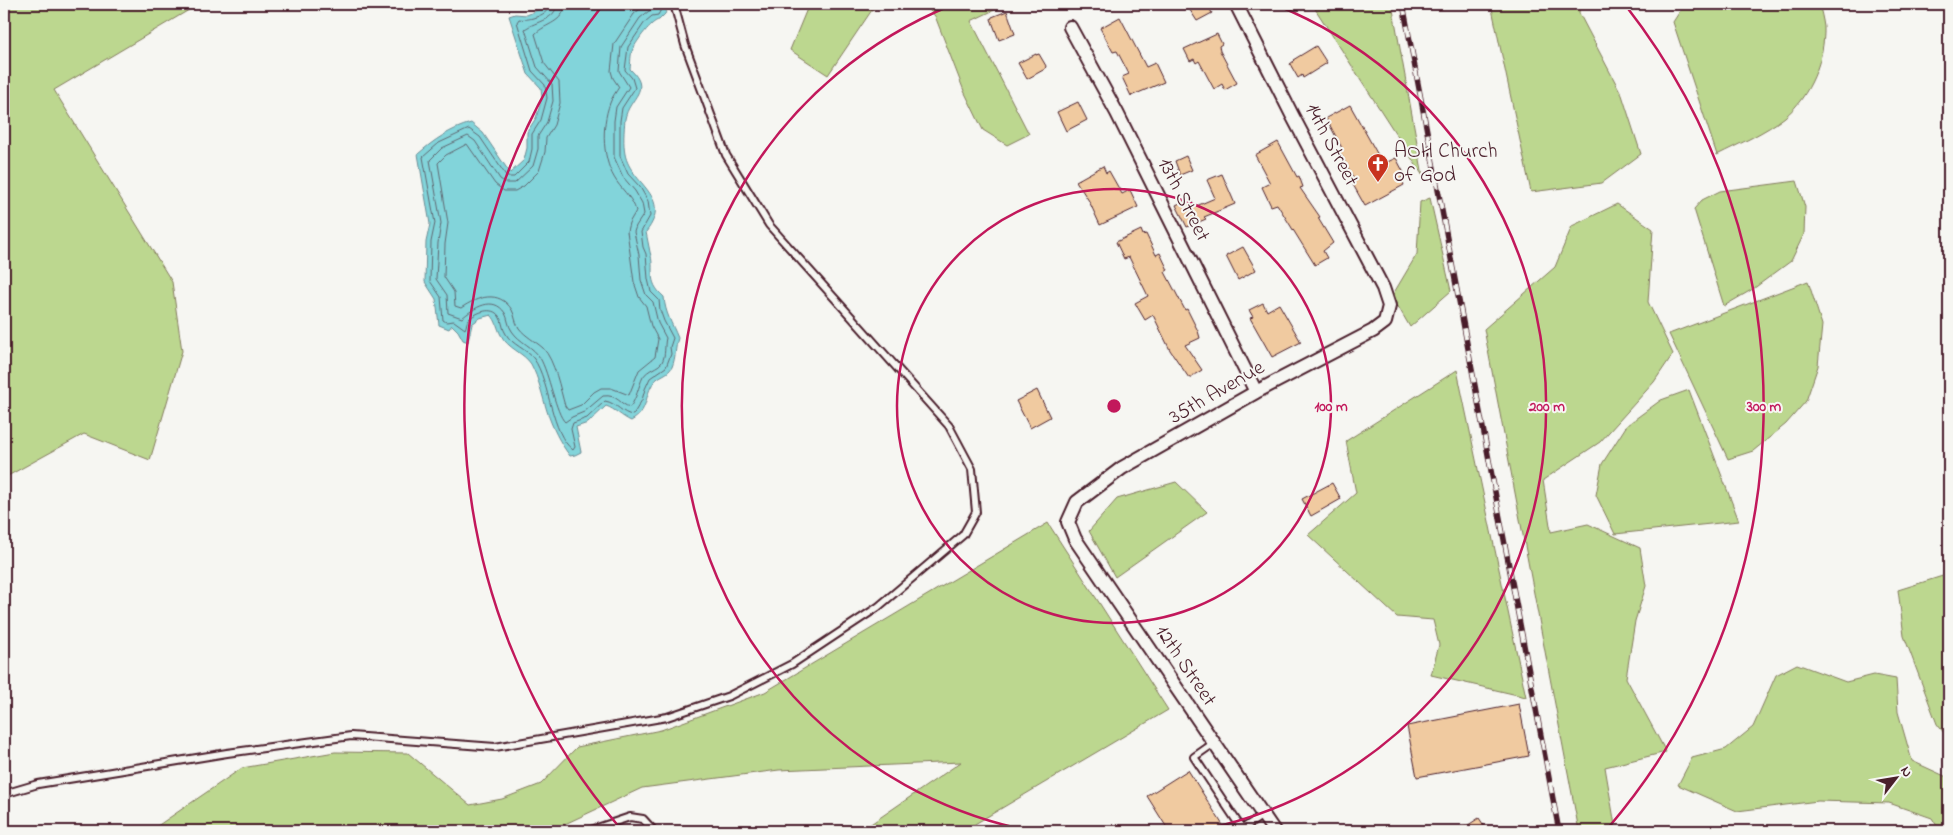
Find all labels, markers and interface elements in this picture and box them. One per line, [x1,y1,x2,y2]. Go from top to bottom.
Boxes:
street label: 14th Street [1297,98,1365,192]
place label: AOH Church of God [1394,137,1497,191]
church icon: AOH Church of God [1366,152,1390,183]
street label: 13th Street [1149,153,1217,247]
street label: 35th Avenue [1164,353,1271,432]
text: 100 m [1314,396,1348,418]
text: 200 m [1528,396,1565,418]
text: 300 m [1746,396,1782,418]
centre of rings [1105,397,1123,415]
street label: 12th Street [1147,619,1223,713]
north arrow [1870,752,1920,802]
text: N [1894,763,1917,782]

